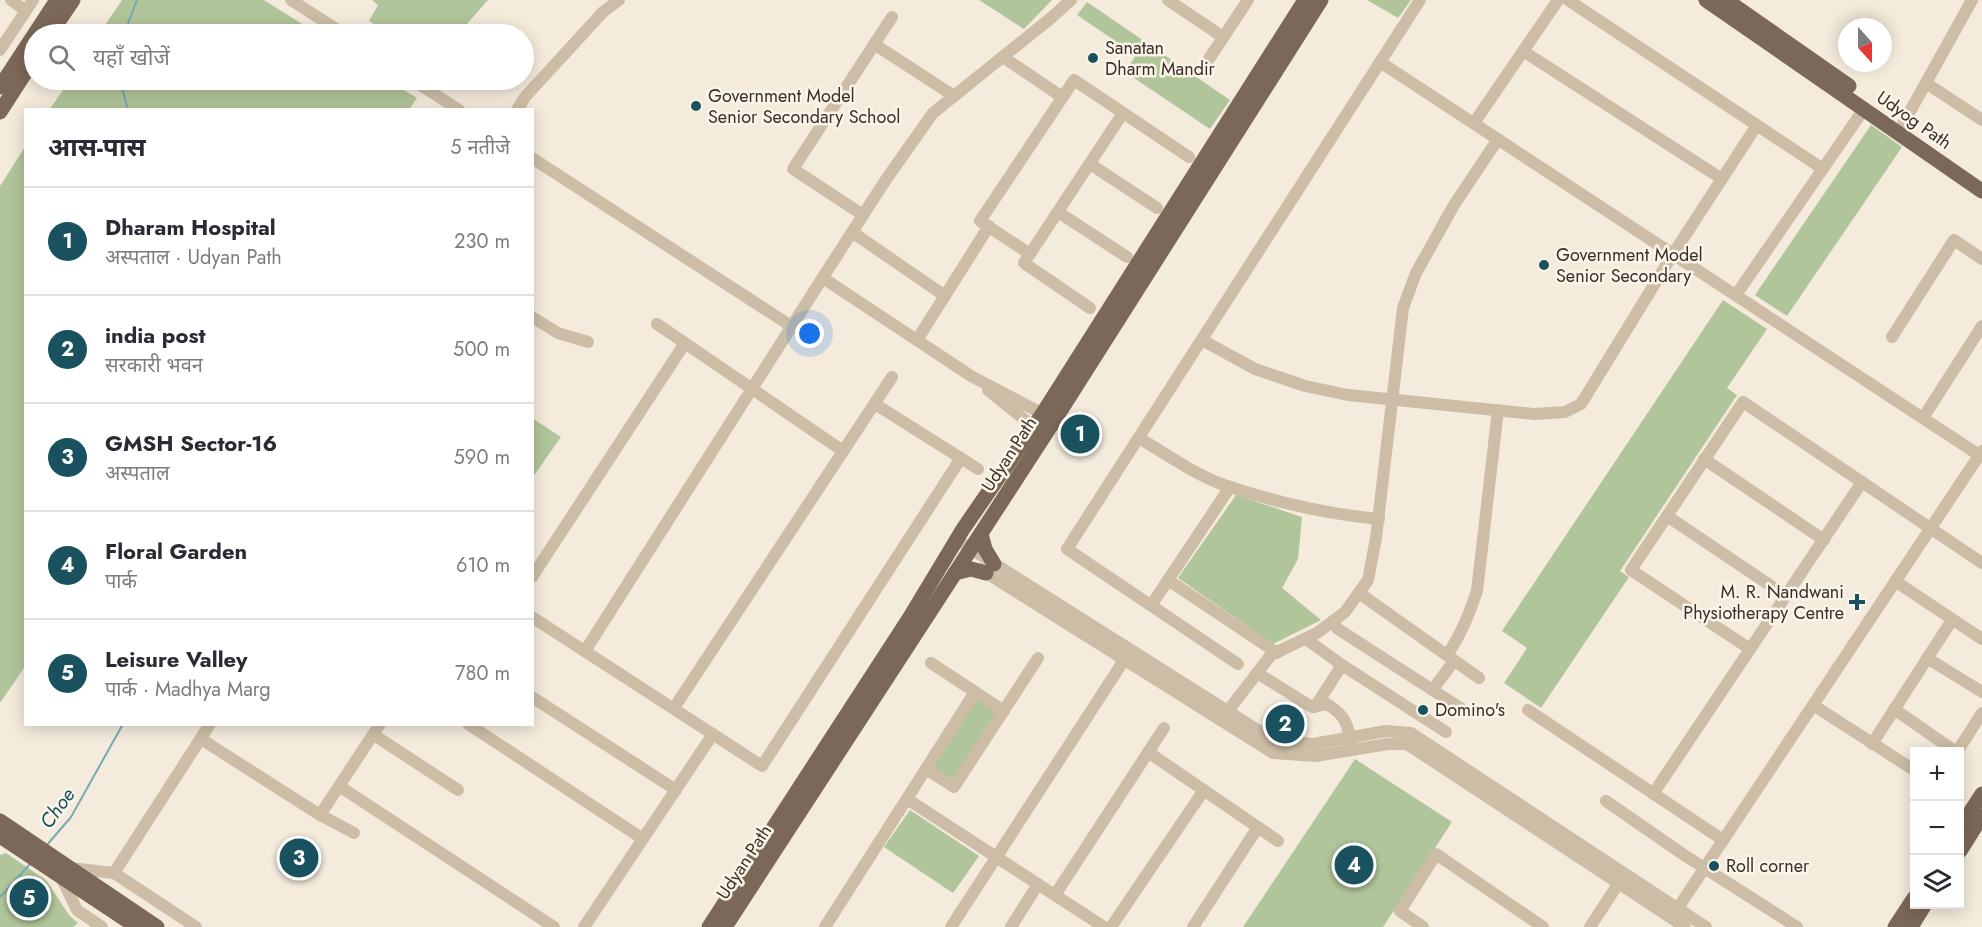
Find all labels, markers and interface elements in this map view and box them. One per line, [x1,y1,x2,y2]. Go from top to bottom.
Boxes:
north arrow [1838,18,1892,72]
search box [24,24,534,90]
place label: Sanatan Dharm Mandir [1105,35,1216,82]
icon: search [45,41,78,74]
text: यहाँ खोजें [93,41,170,73]
marker: Sanatan Dharm Mandir [1086,51,1100,65]
place label: Government Model Senior Secondary School [708,83,900,130]
street label: Udyog Path [1871,85,1957,155]
marker: Government Model Senior Secondary School [689,99,703,113]
text: आस-पास [48,128,146,166]
text: 5 नतीजे [450,133,510,162]
text: Dharam Hospital [105,211,276,243]
text: 1 [62,227,73,256]
text: 230 m [454,227,510,256]
place label: Government Model Senior Secondary [1556,242,1703,289]
text: अस्पताल · Udyan Path [105,243,282,272]
marker: Government Model Senior Secondary [1537,258,1551,272]
text: india post [105,319,205,351]
your location [795,319,824,348]
text: 2 [61,335,74,364]
text: 500 m [453,335,510,364]
text: सरकारी भवन [105,351,203,380]
street label: Udyan Path [975,411,1043,497]
pin: 1 [1060,412,1100,456]
text: GMSH Sector-16 [105,427,277,459]
text: 3 [61,443,74,472]
text: 590 m [454,443,510,472]
text: अस्पताल [105,459,170,488]
text: Floral Garden [105,535,247,567]
text: 4 [61,551,74,580]
text: 610 m [456,551,510,580]
text: पार्क [105,567,137,596]
place label: M. R. Nandwani Physiotherapy Centre [1683,579,1844,626]
marker: M. R. Nandwani Physiotherapy Centre [1848,593,1866,611]
text: Leisure Valley [105,643,247,675]
text: 5 [61,659,74,688]
text: 780 m [455,659,510,688]
text: पार्क · Madhya Marg [105,675,271,704]
place label: Domino's [1435,697,1505,723]
pin: 2 [1266,702,1304,746]
marker: Domino's [1416,703,1430,717]
map controls [1910,747,1964,909]
button: + [1910,747,1964,801]
water label: Choe [33,782,82,835]
button: − [1910,801,1964,855]
street label: Udyan Path [710,819,778,905]
pin: 3 [280,836,318,880]
pin: 4 [1334,842,1374,888]
place label: Roll corner [1726,853,1810,879]
button: layers [1910,855,1964,909]
marker: Roll corner [1707,859,1721,873]
pin: 5 [9,876,48,920]

